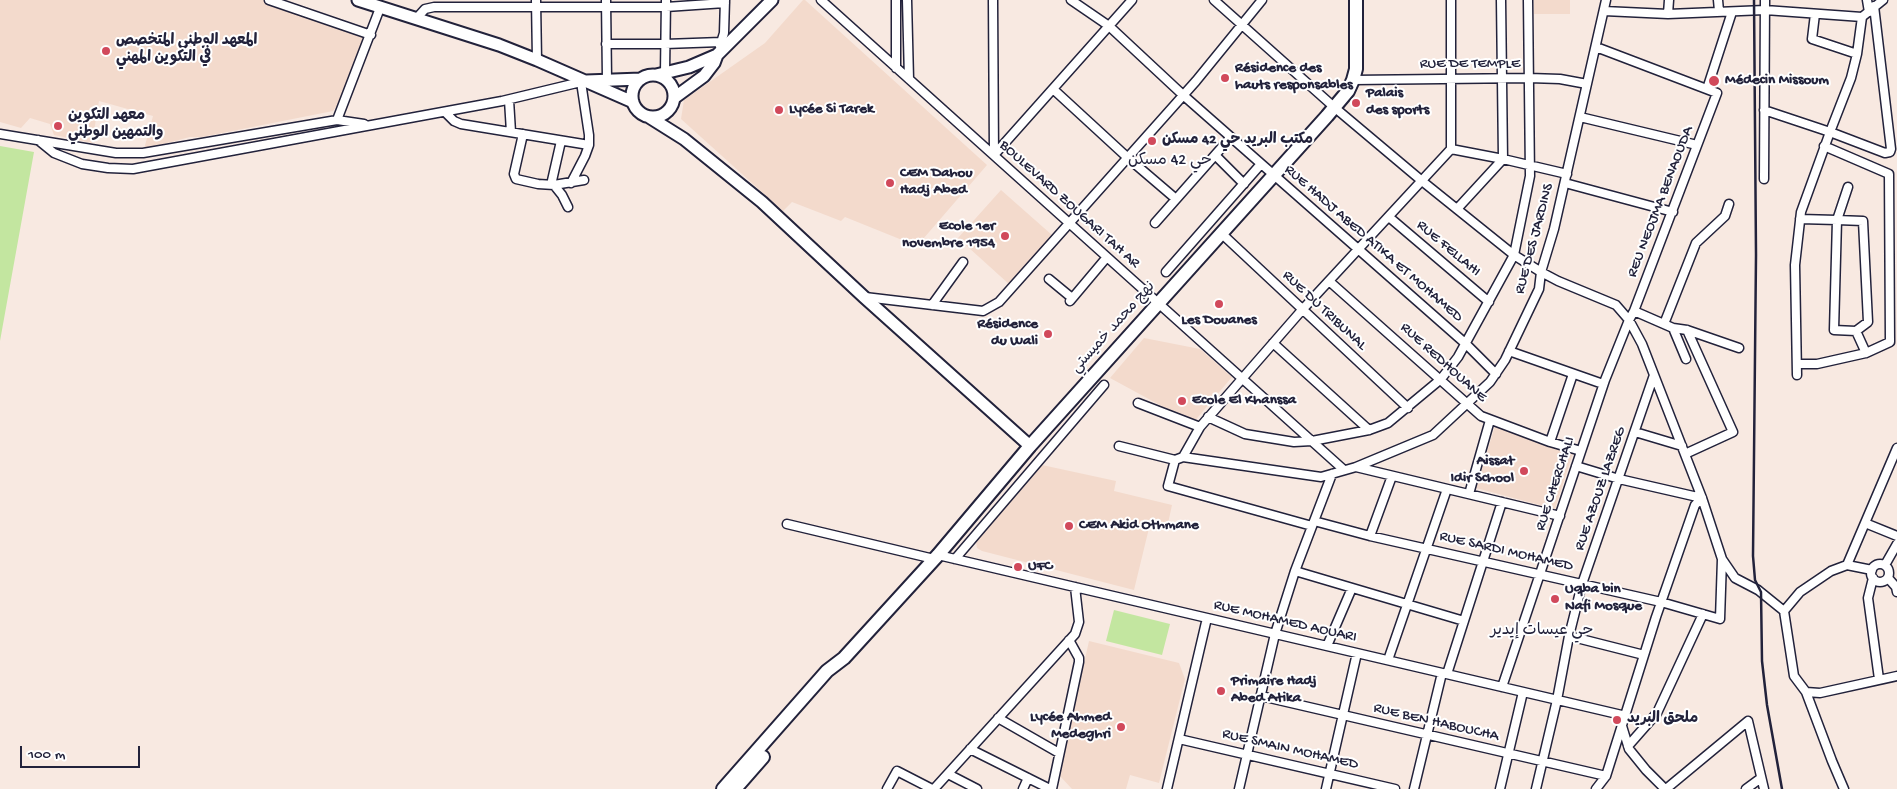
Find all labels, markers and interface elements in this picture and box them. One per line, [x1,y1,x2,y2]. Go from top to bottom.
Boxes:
place label: المعهد الوطني المتخصص في التكوين المهني [116,33,257,68]
marker: المعهد الوطني المتخصص في التكوين المهني [100,45,112,57]
street label: RUE DE TEMPLE [1420,56,1520,74]
place label: Résidence des hauts responsables [1235,60,1353,95]
marker: Résidence des hauts responsables [1219,72,1231,84]
place label: Médecin Missoum [1725,72,1829,90]
marker: Médecin Missoum [1707,74,1721,88]
place label: Palais des sports [1366,85,1429,120]
marker: Palais des sports [1350,97,1362,109]
place label: Lycée Si Tarek [789,101,874,119]
marker: Lycée Si Tarek [773,104,785,116]
place label: معهد التكوين والتمهين الوطني [68,108,164,143]
marker: معهد التكوين والتمهين الوطني [52,120,64,132]
street label: REU NEOJMA BENAOUDA [1624,124,1698,280]
place label: مكتب البريد حي 42 مسكن [1162,132,1313,150]
marker: مكتب البريد حي 42 مسكن [1146,135,1158,147]
street label: BOULEVARD ZOUGARI TAH AR [995,137,1143,273]
district label: حي 42 مسكن [1128,152,1212,172]
street label: RUE HADJ ABED ATIKA ET MOHAMED [1280,161,1466,327]
place label: CEM Dahou Hadj Abed [900,165,972,200]
marker: CEM Dahou Hadj Abed [884,177,896,189]
street label: RUE DES JARDINS [1512,182,1558,296]
street label: RUE FELLAHI [1412,217,1484,281]
place label: Ecole 1er novembre 1954 [902,218,995,253]
marker: Ecole 1er novembre 1954 [999,230,1011,242]
street label: RUE DU TRIBUNAL [1278,267,1370,355]
street label: نهج محمد خميستي [1068,279,1160,377]
marker: Les Douanes [1213,298,1225,310]
place label: Les Douanes [1181,312,1257,330]
place label: Résidence du Wali [977,316,1038,351]
street label: RUE REDHOUANE [1396,319,1490,407]
marker: Résidence du Wali [1042,328,1054,340]
place label: Ecole El Khanssa [1192,392,1296,410]
marker: Ecole El Khanssa [1176,395,1188,407]
street label: RUE AZOUZ LAZREG [1571,425,1631,553]
street label: RUE CHERCHALI [1532,435,1580,533]
place label: Aissat Idir School [1451,453,1514,488]
marker: Aissat Idir School [1518,465,1530,477]
place label: CEM Akid Othmane [1079,517,1199,535]
marker: CEM Akid Othmane [1063,520,1075,532]
street label: RUE SARDI MOHAMED [1438,528,1574,576]
place label: UFC [1028,558,1052,576]
marker: UFC [1012,561,1024,573]
place label: Uqba bin Nafi Mosque [1565,581,1642,616]
marker: Uqba bin Nafi Mosque [1549,593,1561,605]
street label: RUE MOHAMED AOUARI [1212,597,1358,647]
district label: حي عيسات إيدير [1491,622,1593,642]
place label: Primaire Hadj Abed Atika [1231,673,1317,708]
marker: Primaire Hadj Abed Atika [1215,685,1227,697]
street label: RUE BEN HABOUCHA [1372,700,1500,746]
place label: Lycée Ahmed Medeghri [1030,709,1111,744]
place label: ملحق البريد [1627,711,1698,729]
marker: ملحق البريد [1611,714,1623,726]
marker: Lycée Ahmed Medeghri [1115,721,1127,733]
street label: RUE SMAIN MOHAMED [1220,726,1360,774]
scale bar [22,736,142,768]
text: 100 m [28,746,65,764]

